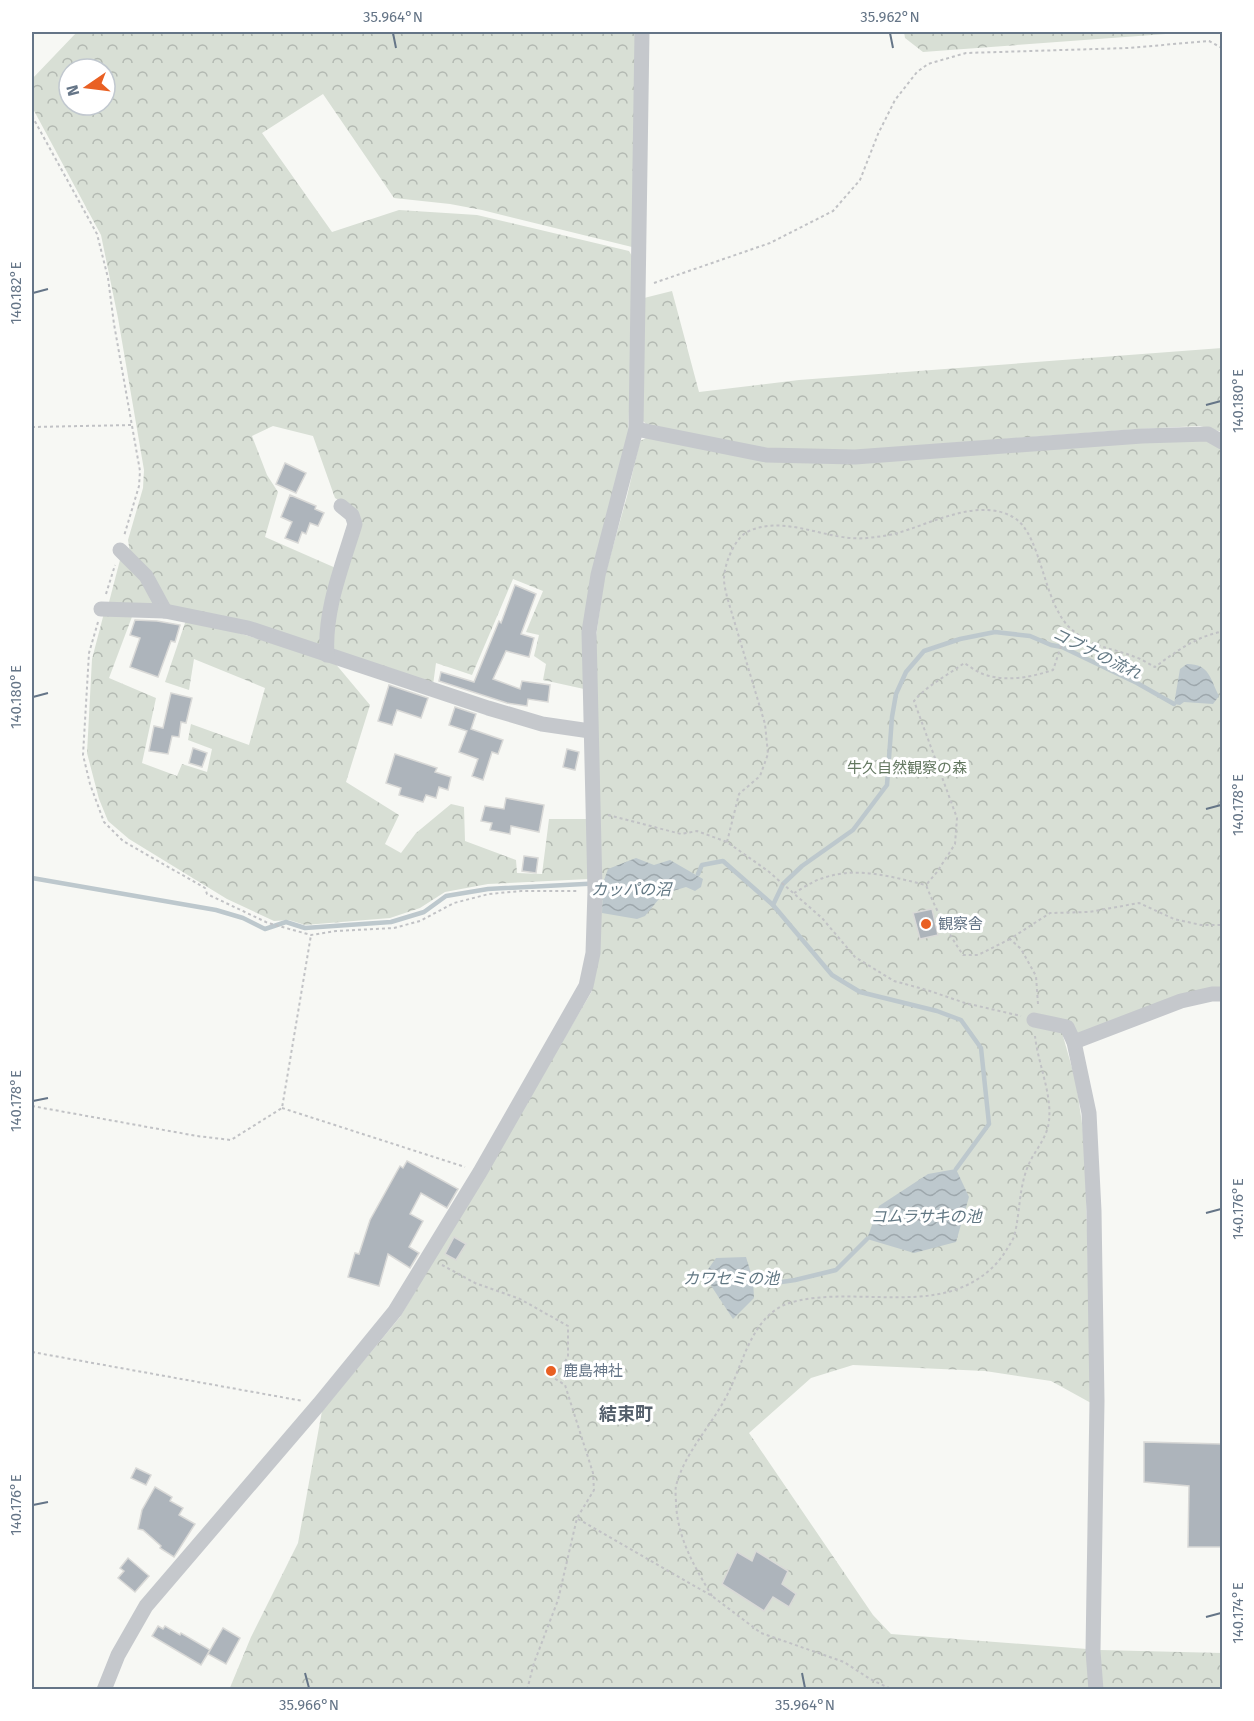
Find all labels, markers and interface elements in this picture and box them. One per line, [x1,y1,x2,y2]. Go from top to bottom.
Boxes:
text: 35.964°N [363,8,423,26]
text: 35.962°N [860,8,920,26]
north arrow [57,57,117,117]
text: N [62,83,83,98]
text: 140.182°E [7,262,25,324]
text: 140.180°E [1229,369,1247,433]
water label: コブナの流れ [1049,624,1145,683]
text: 140.180°E [7,665,25,729]
park label: 牛久自然観察の森 [847,759,967,777]
text: 140.178°E [1229,774,1247,836]
water label: カッパの沼 [591,880,673,899]
place label: 観察舎 [938,915,983,933]
marker: 観察舎 [919,917,933,931]
text: 140.178°E [7,1070,25,1132]
text: 140.176°E [1229,1178,1247,1240]
water label: コムラサキの池 [870,1207,984,1226]
water label: カワセミの池 [683,1269,781,1288]
place label: 鹿島神社 [563,1362,623,1380]
marker: 鹿島神社 [544,1364,558,1378]
district label: 結束町 [599,1403,653,1425]
text: 140.176°E [7,1474,25,1536]
text: 140.174°E [1229,1582,1247,1644]
text: 35.966°N [279,1696,339,1714]
text: 35.964°N [775,1696,835,1714]

